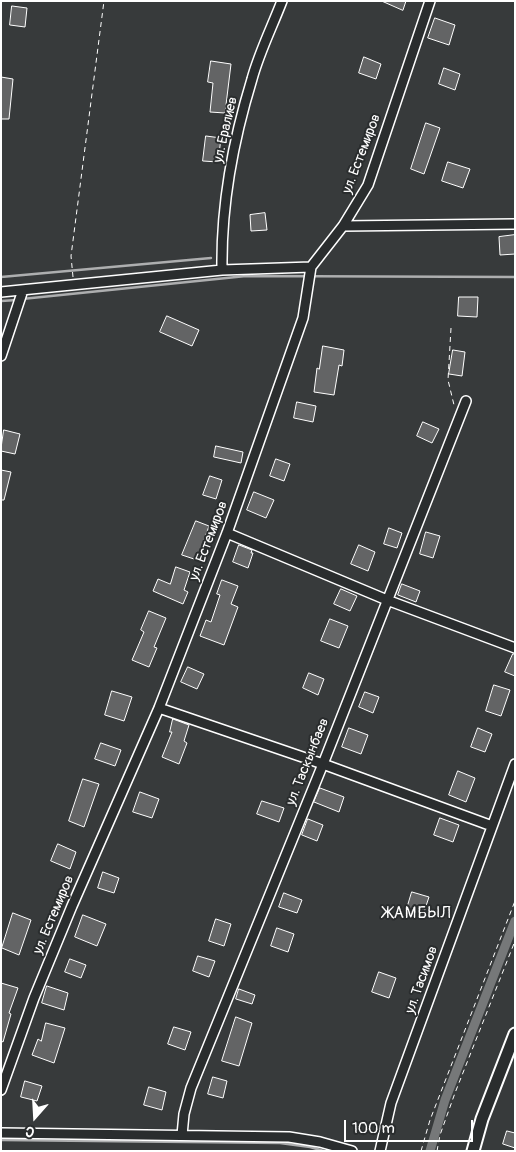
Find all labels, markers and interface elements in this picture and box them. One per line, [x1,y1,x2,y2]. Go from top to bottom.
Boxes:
street label: ул. Ералиев [210,95,242,165]
street label: ул. Естемиров [339,112,385,196]
street label: ул. Естемиров [186,499,232,583]
street label: ул. Таскынбаев [283,716,333,808]
street label: ул. Естемиров [30,873,78,957]
district label: ЖАМБЫЛ [382,904,452,924]
street label: ул. Тасимов [402,944,442,1016]
north arrow [10,1092,60,1142]
scale bar [346,1110,475,1142]
text: 100 m [352,1119,395,1138]
text: С [23,1122,37,1141]

